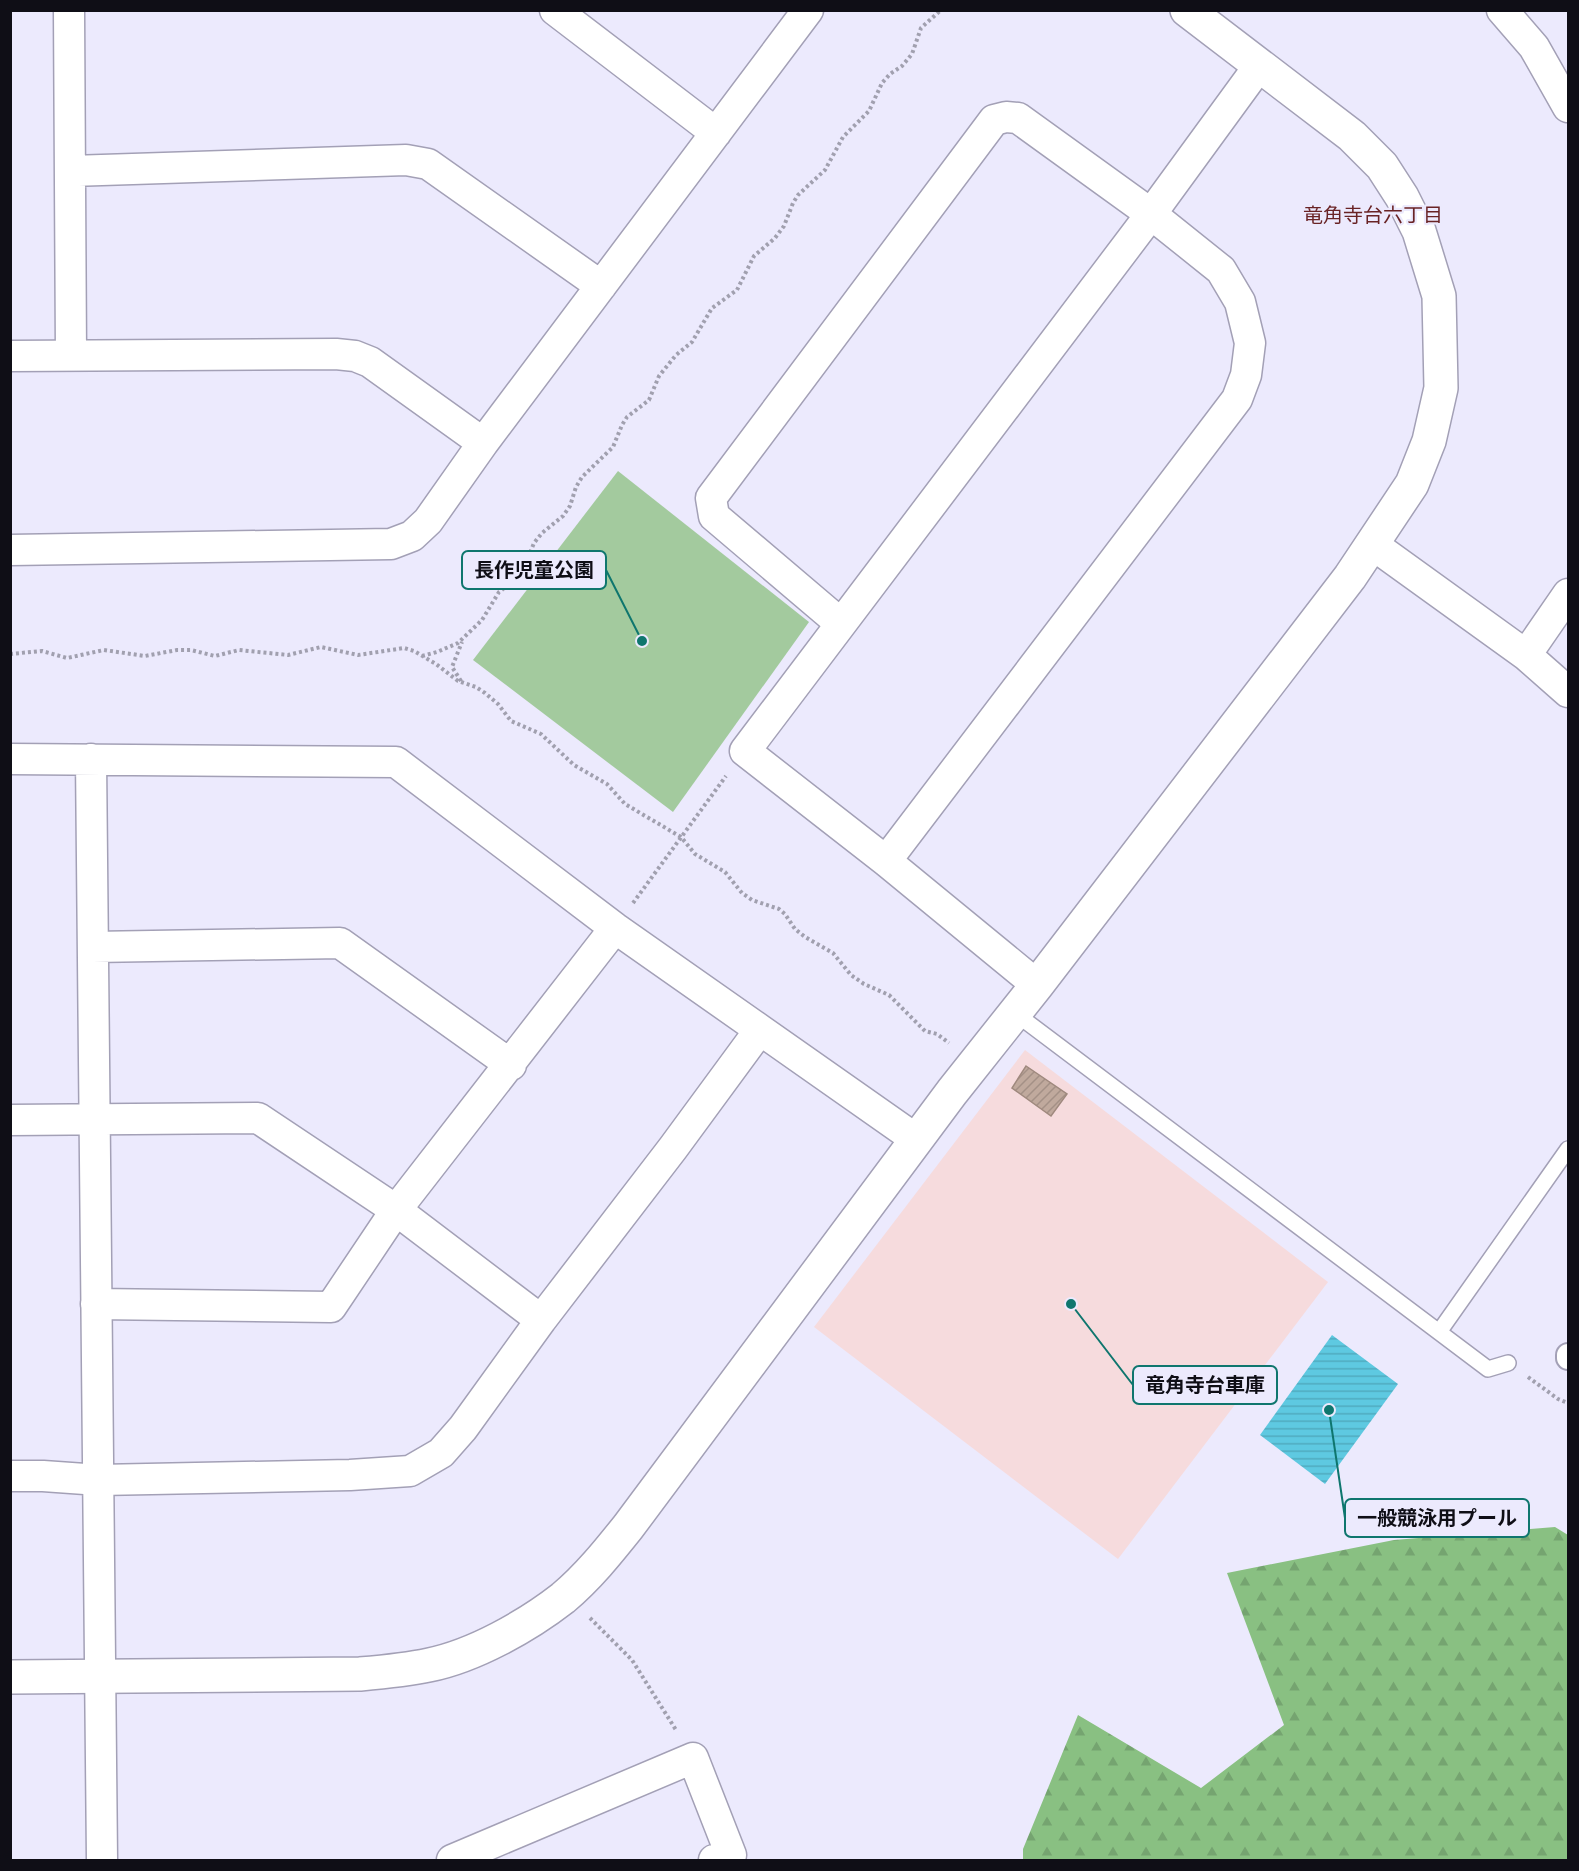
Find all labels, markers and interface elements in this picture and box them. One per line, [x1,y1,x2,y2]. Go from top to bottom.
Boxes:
district label: 竜角寺台六丁目 [1303,202,1443,229]
callout: 長作児童公園 [462,551,606,589]
text: 長作児童公園 [474,557,594,584]
callout: 竜角寺台車庫 [1133,1366,1277,1404]
text: 竜角寺台車庫 [1145,1372,1265,1399]
callout: 一般競泳用プール [1345,1499,1529,1537]
text: 一般競泳用プール [1357,1505,1517,1532]

